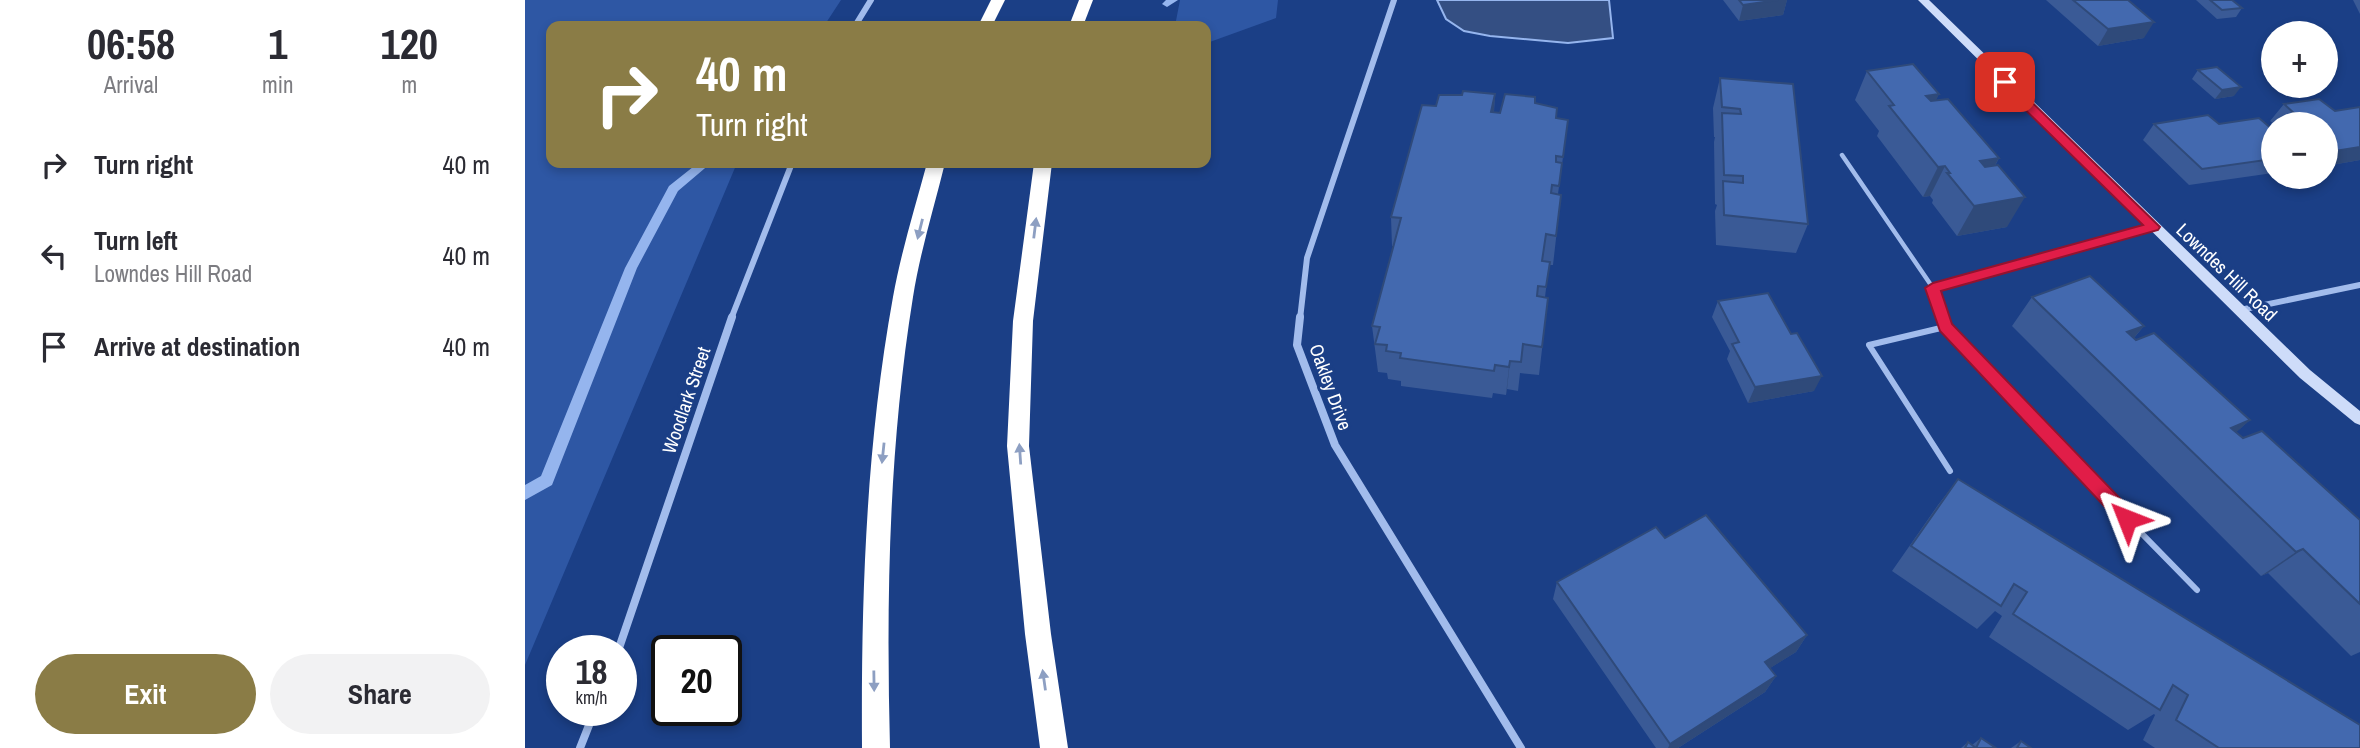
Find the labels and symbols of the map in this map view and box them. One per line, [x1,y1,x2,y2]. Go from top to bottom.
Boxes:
pin [1975,52,2035,112]
one-way arrow [1029,217,1040,239]
street label: Lowndes Hill Road [2171,217,2283,327]
one-way arrow [914,218,925,240]
street label: Oakley Drive [1303,340,1359,434]
street label: Woodlark Street [656,342,717,457]
one-way arrow [878,442,889,464]
one-way arrow [1014,443,1025,465]
position arrow [2090,482,2164,556]
speed limit sign: 20 [651,635,742,726]
one-way arrow [1038,669,1049,691]
one-way arrow [869,670,880,692]

